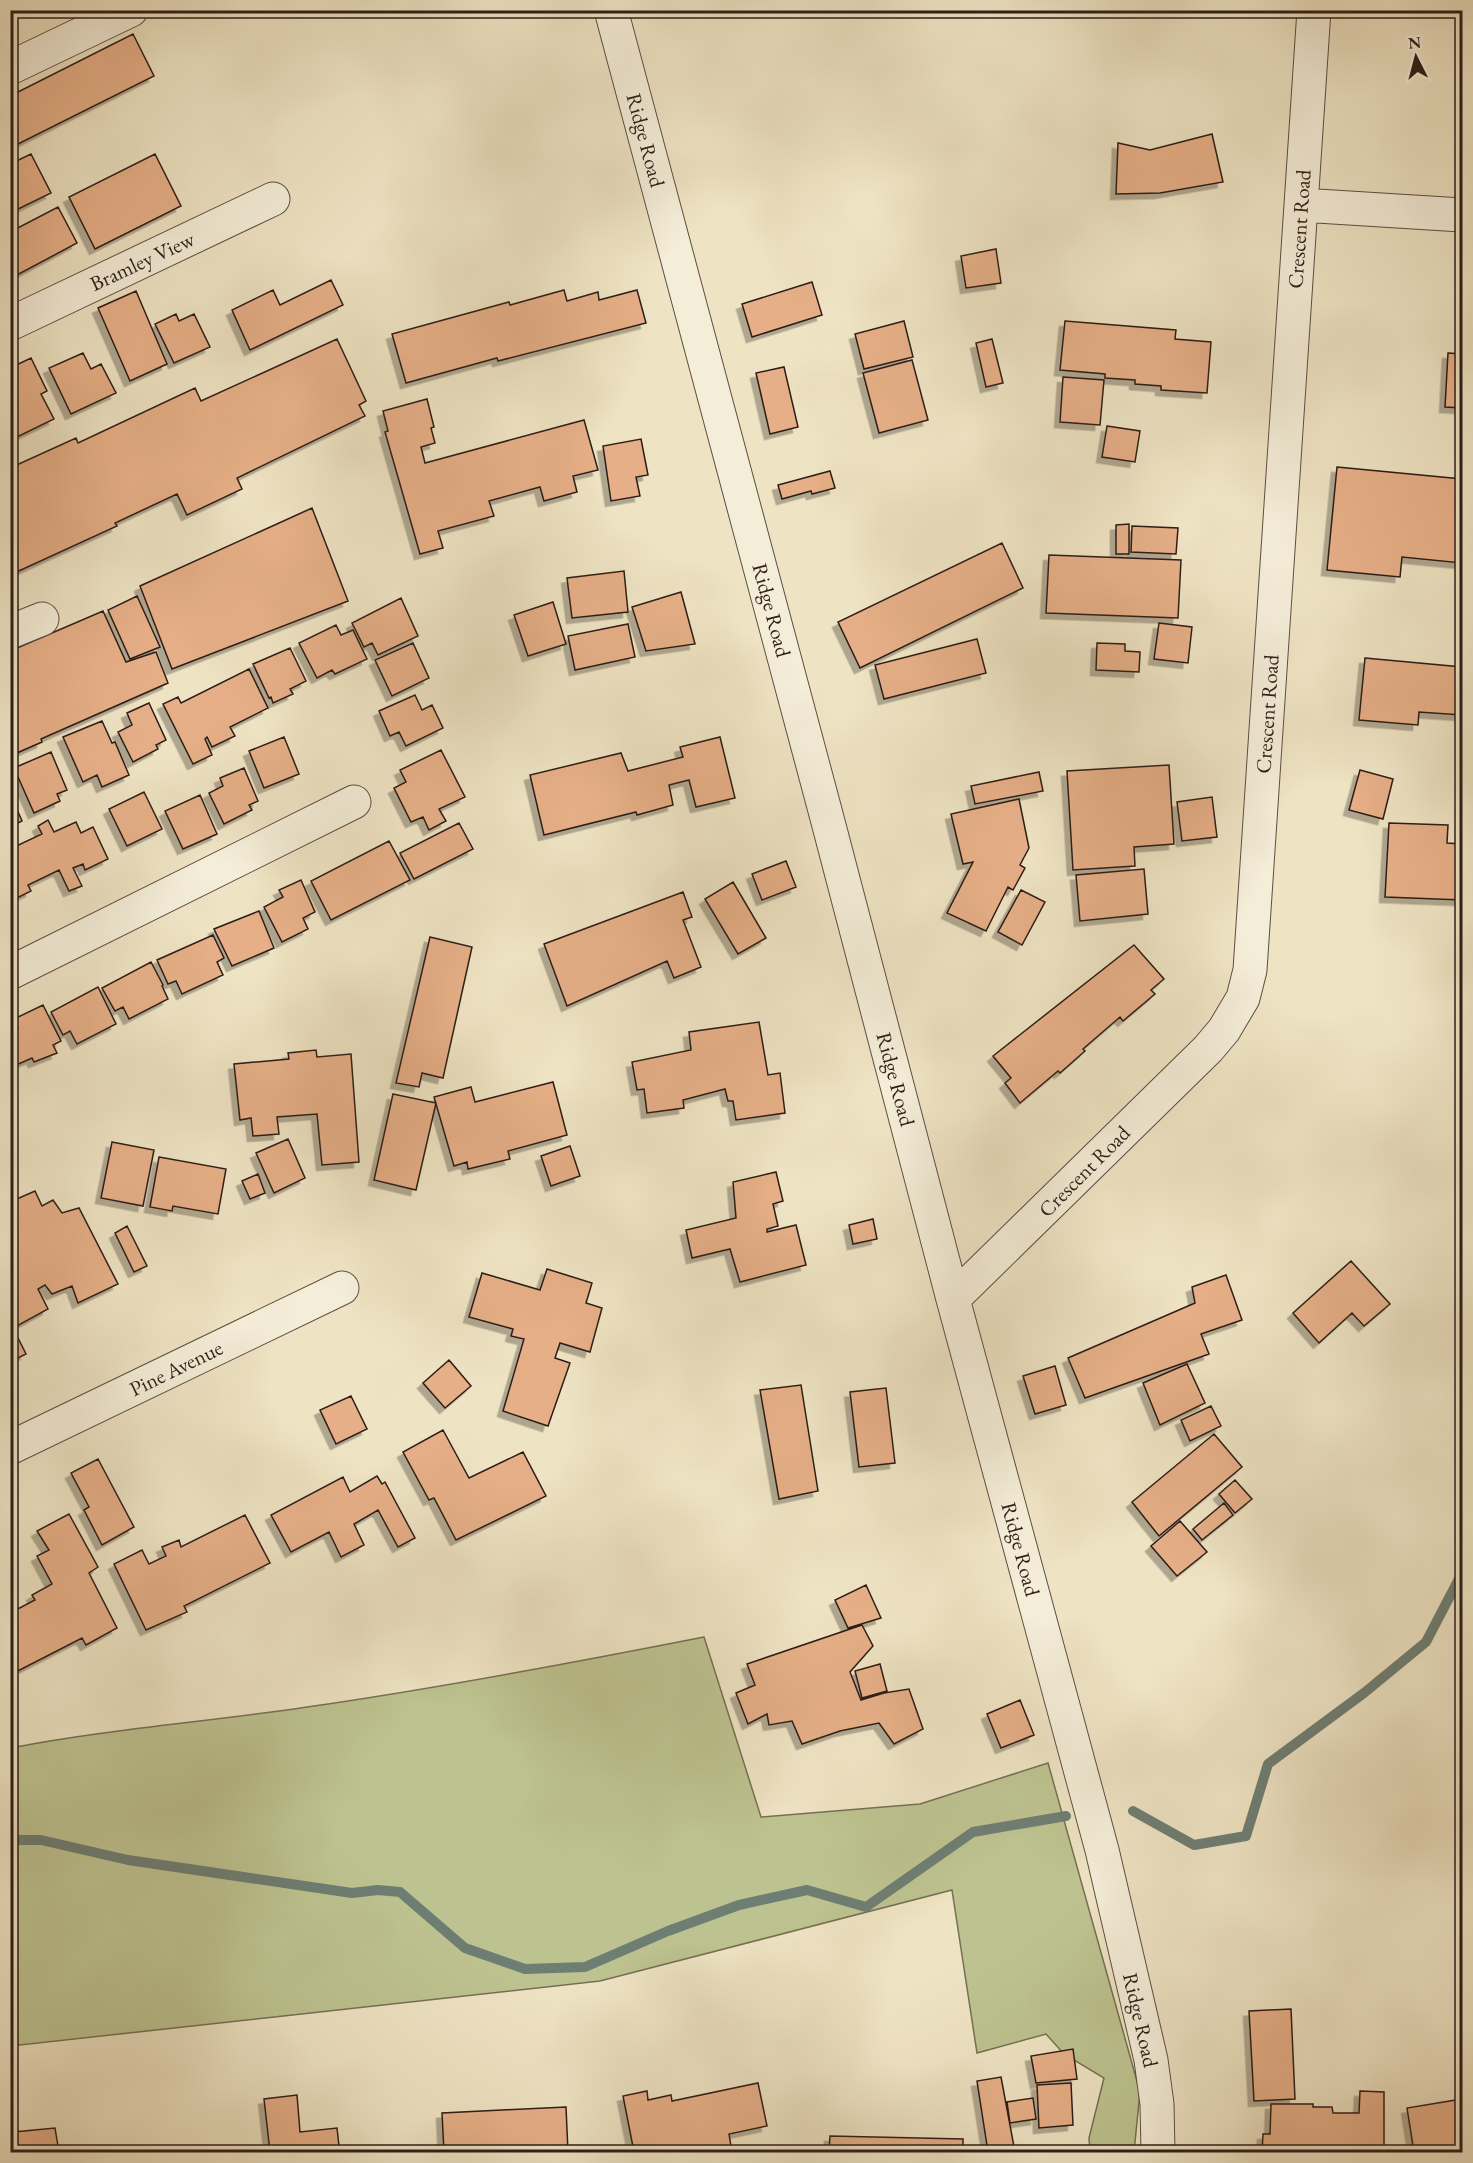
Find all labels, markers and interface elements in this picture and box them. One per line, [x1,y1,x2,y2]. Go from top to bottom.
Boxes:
north arrow [1386,27,1446,87]
text: N [1407,31,1422,54]
street label: Ridge Road [621,90,672,190]
street label: Crescent Road [1281,168,1317,289]
street label: Bramley View [85,225,199,297]
street label: Ridge Road [747,560,798,660]
street label: Crescent Road [1249,653,1285,774]
street label: Ridge Road [871,1029,922,1129]
street label: Crescent Road [1032,1119,1136,1223]
street label: Pine Avenue [125,1334,227,1402]
street label: Ridge Road [996,1499,1047,1599]
street label: Ridge Road [1117,1970,1165,2070]

